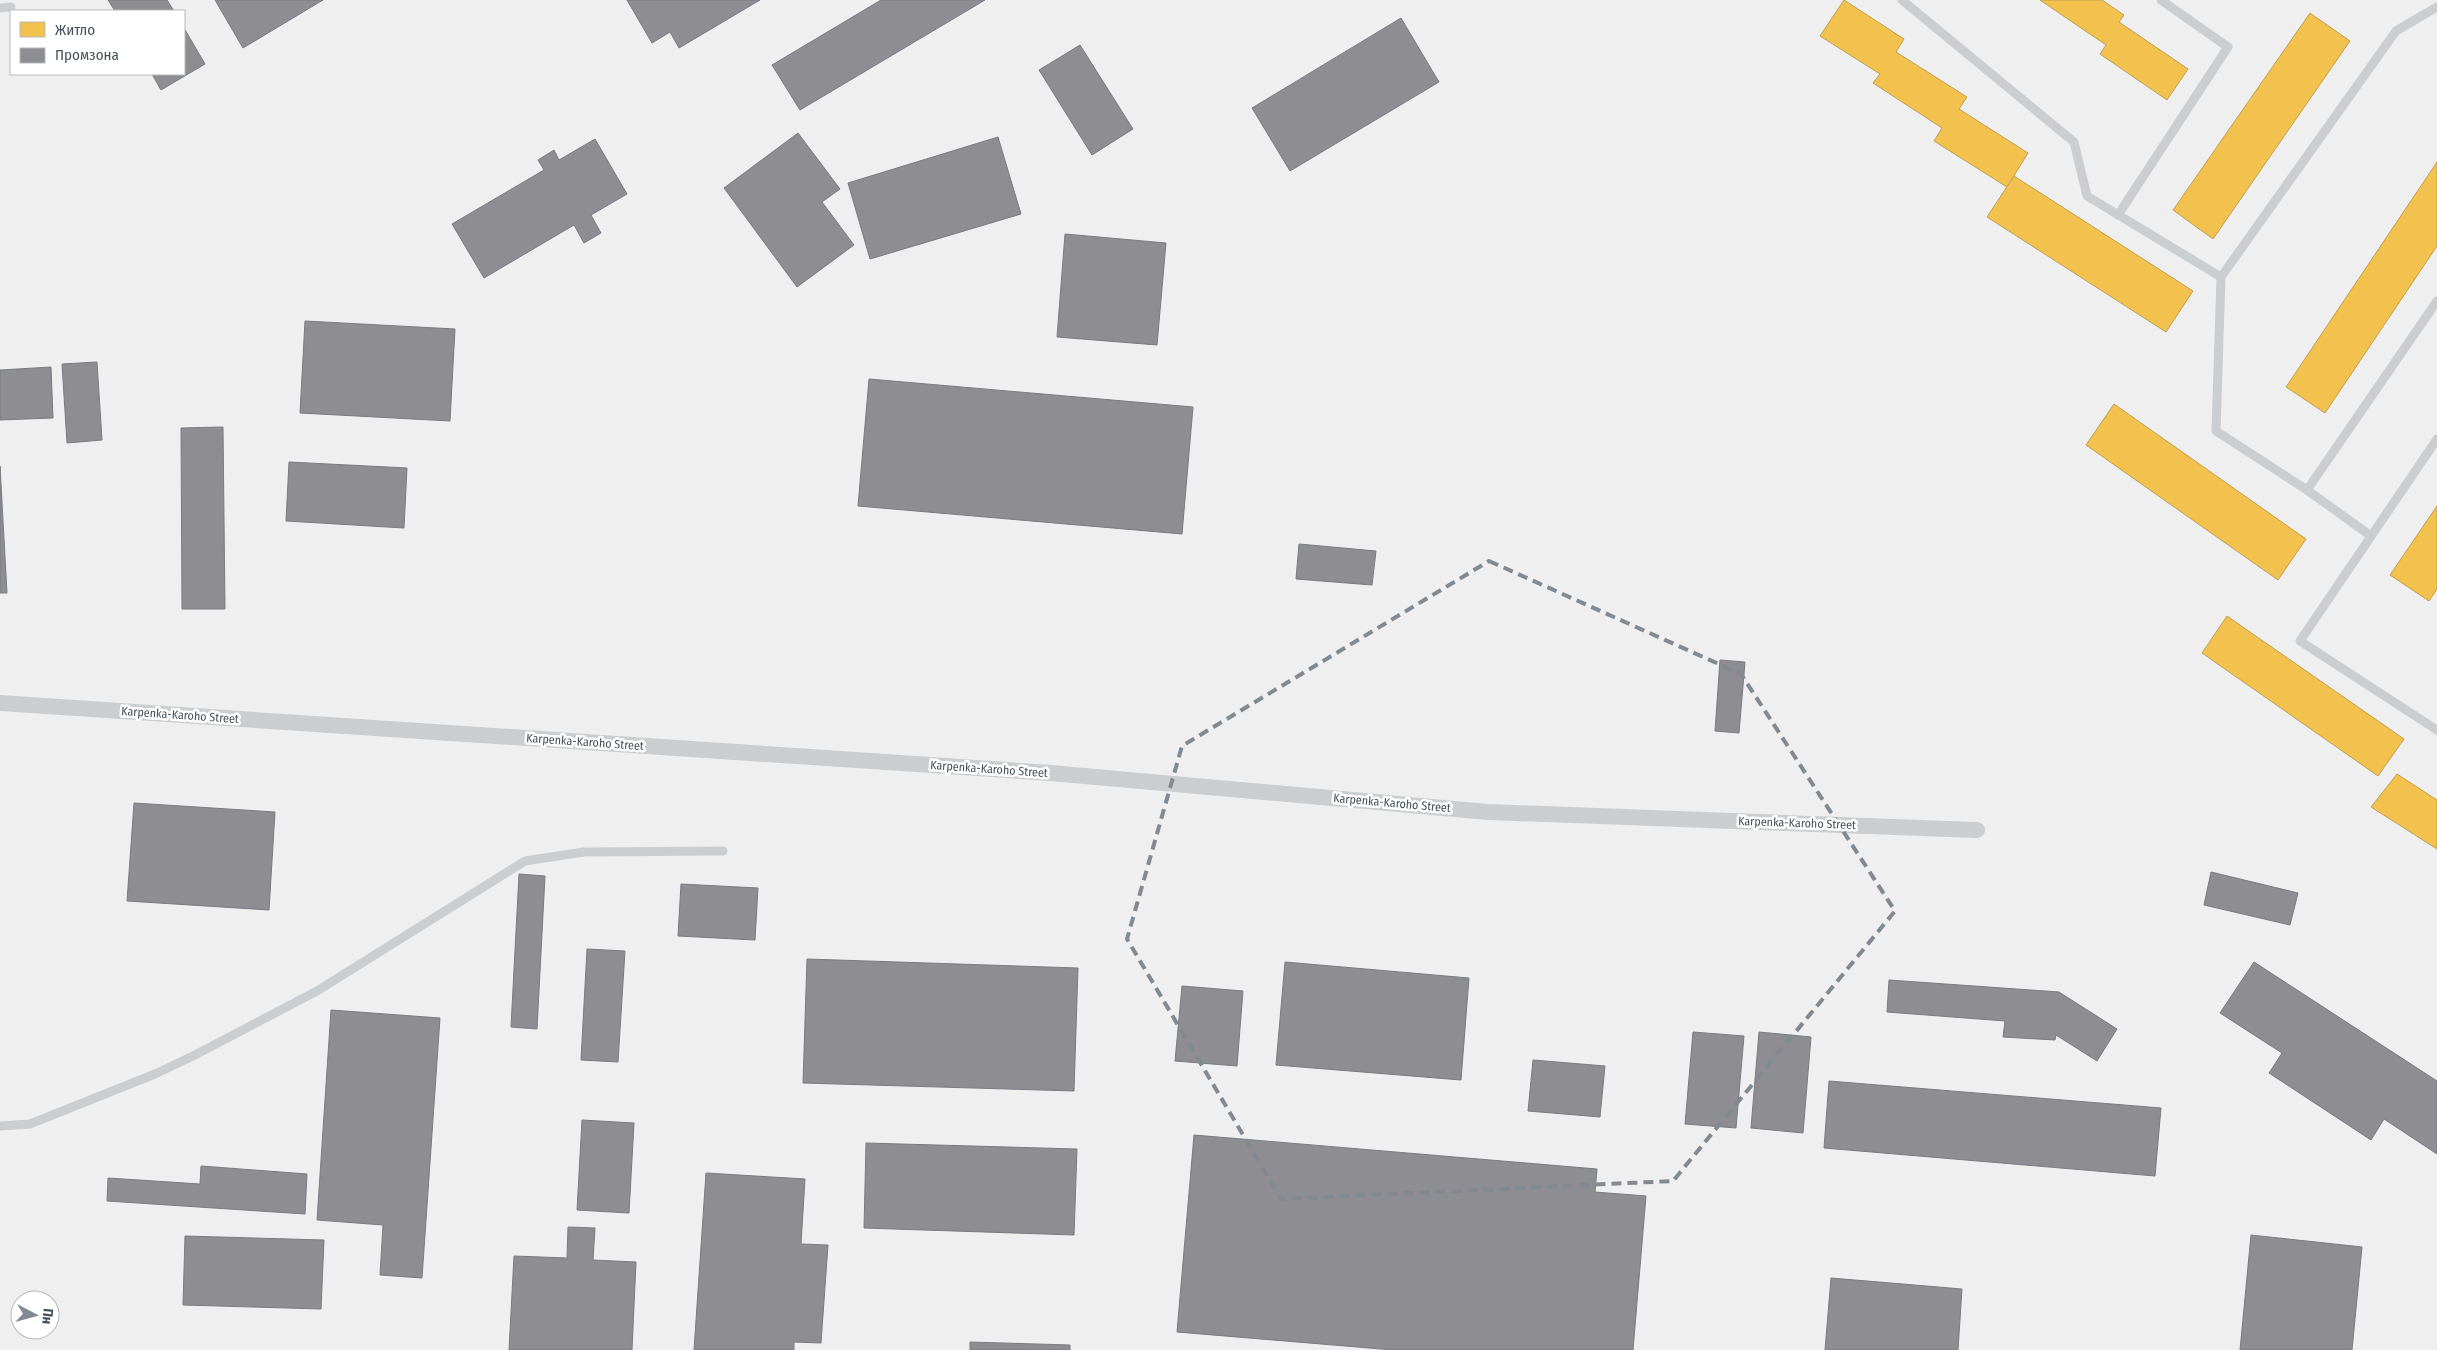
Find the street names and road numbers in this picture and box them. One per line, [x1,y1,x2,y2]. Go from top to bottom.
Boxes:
street label: Karpenka-Karoho Street [121,704,239,726]
street label: Karpenka-Karoho Street [526,731,644,753]
street label: Karpenka-Karoho Street [930,758,1048,780]
street label: Karpenka-Karoho Street [1333,791,1451,815]
street label: Karpenka-Karoho Street [1738,814,1856,832]

